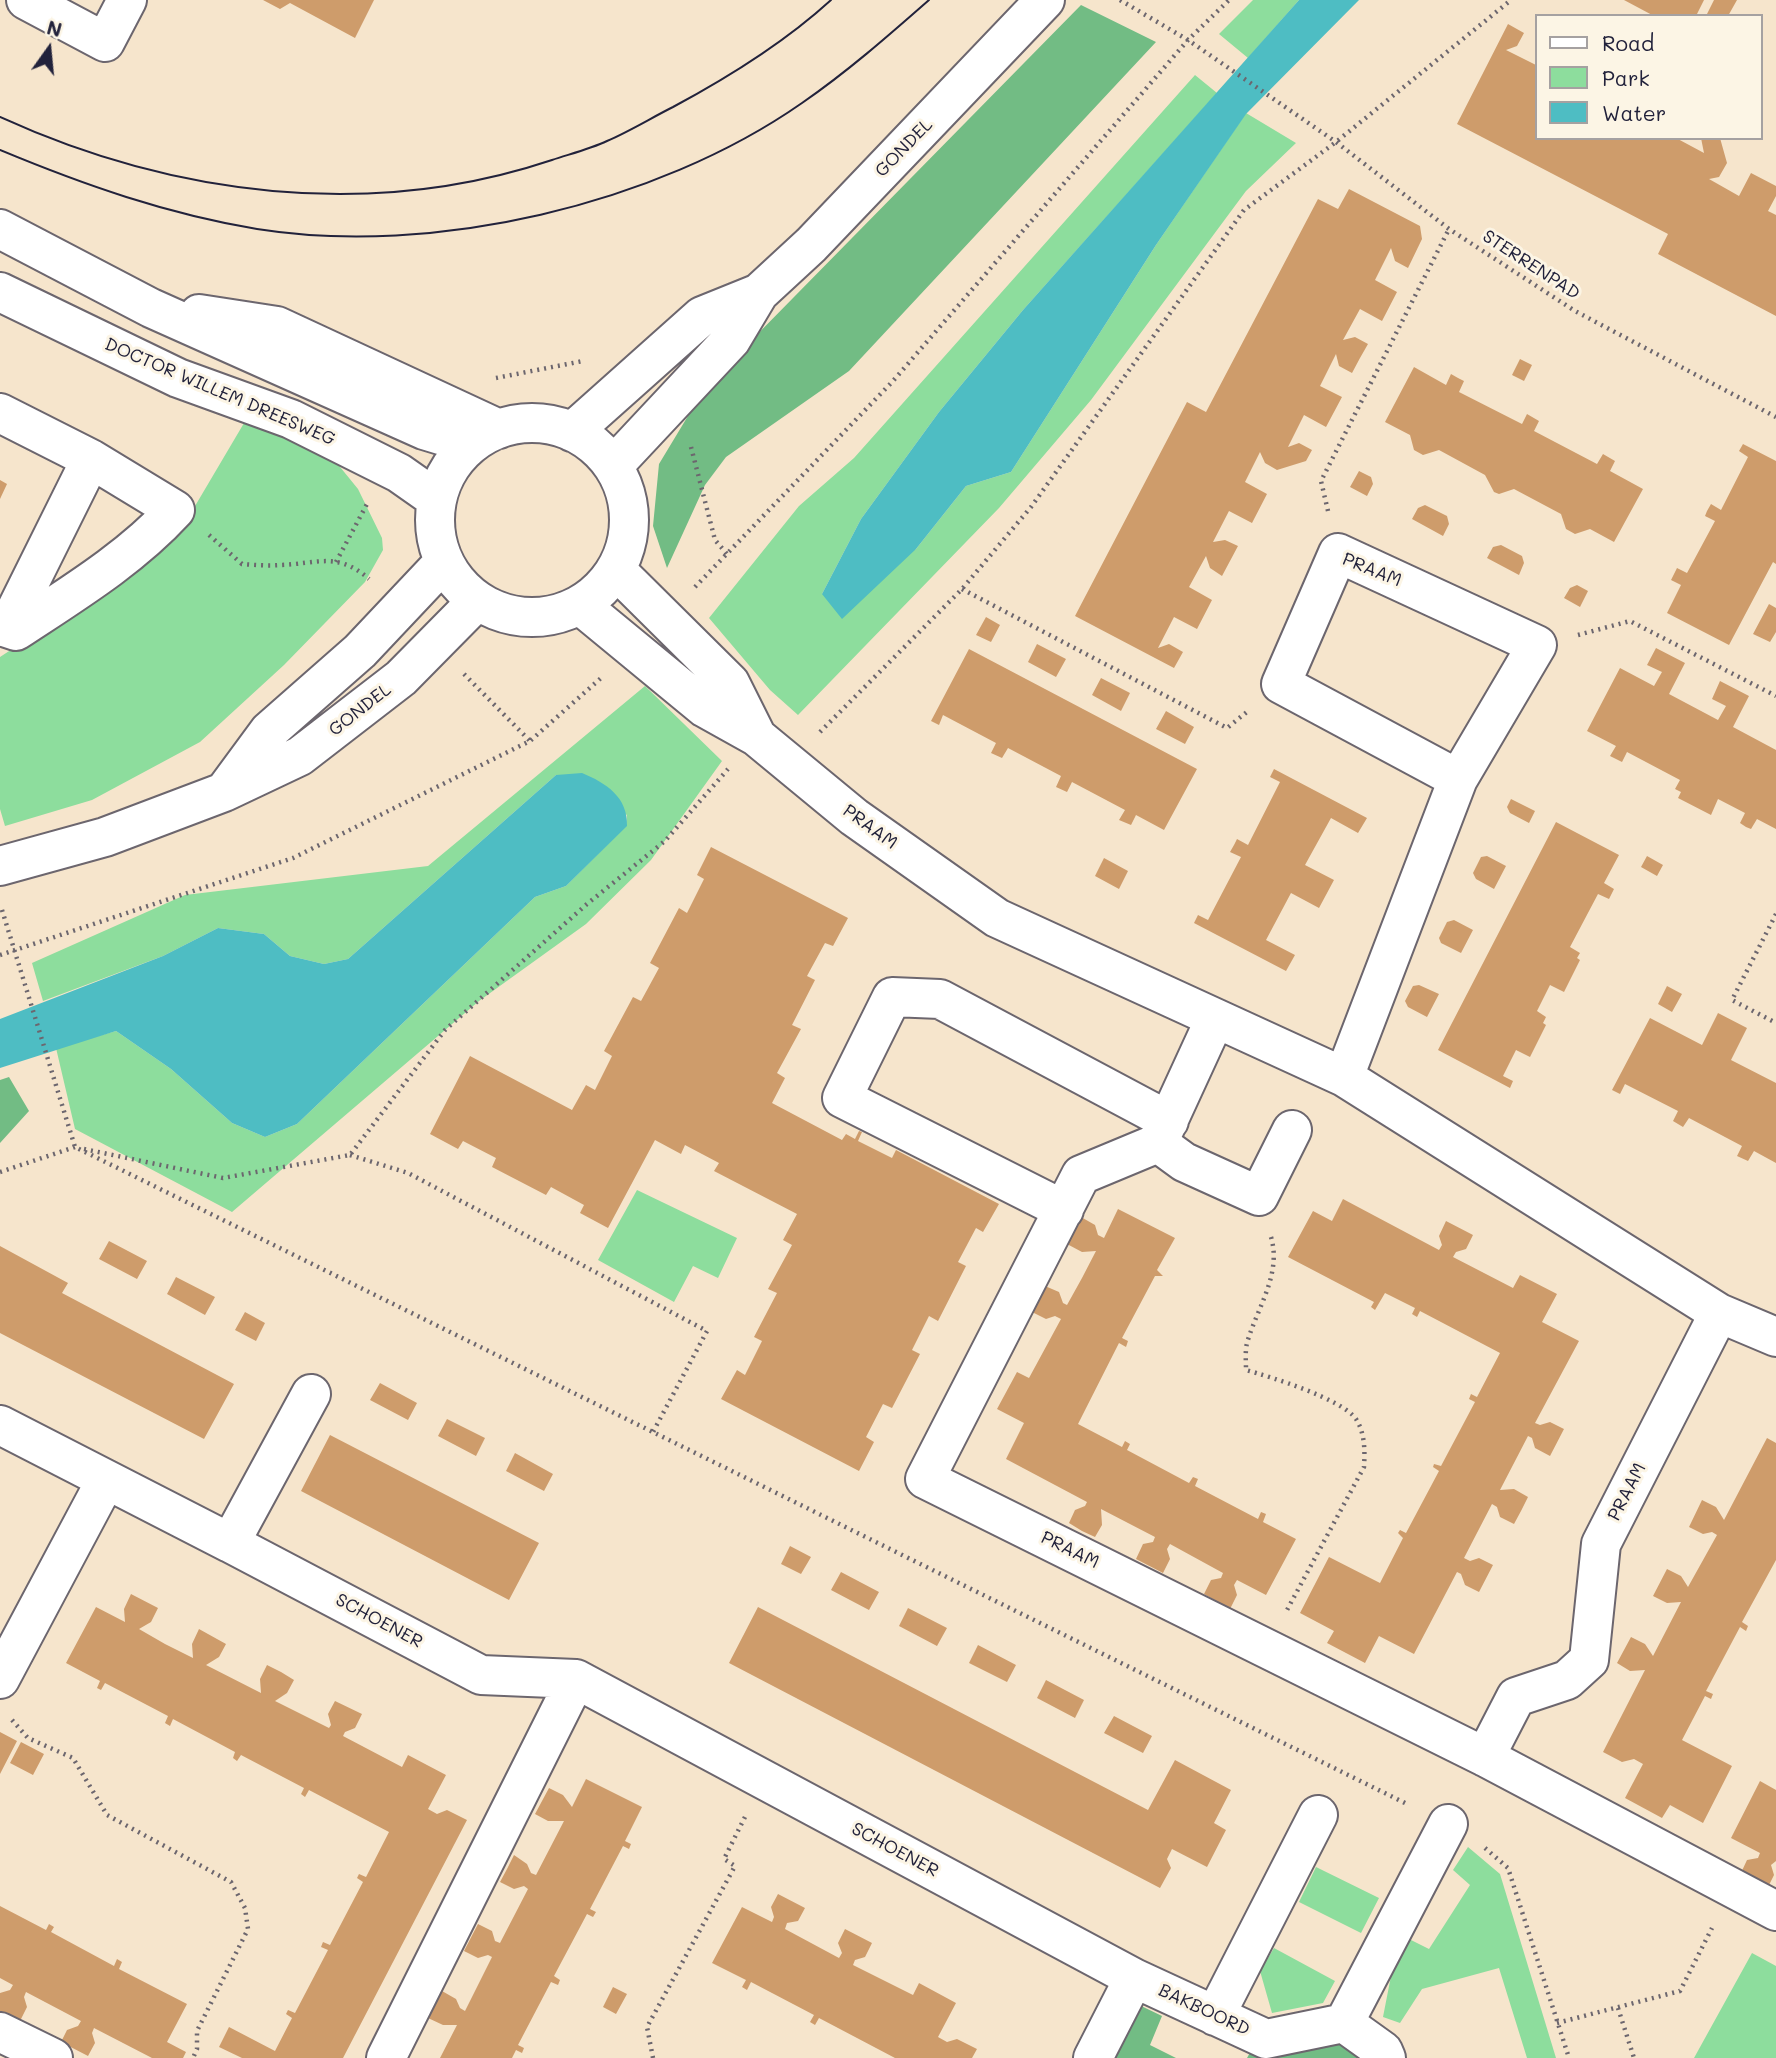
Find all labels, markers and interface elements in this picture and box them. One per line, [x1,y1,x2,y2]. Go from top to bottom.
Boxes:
north arrow [14,14,84,84]
text: N [44,14,65,42]
legend [1534,14,1762,140]
text: Road [1602,29,1654,56]
text: Park [1602,64,1650,91]
text: Water [1602,99,1666,126]
street label: GONDEL [871,114,937,182]
street label: STERRENPAD [1478,226,1584,304]
street label: DOCTOR WILLEM DREESWEG [102,334,338,450]
street label: PRAAM [1339,548,1405,592]
street label: GONDEL [325,679,395,741]
street label: PRAAM [839,800,901,854]
street label: PRAAM [1603,1460,1651,1524]
street label: PRAAM [1037,1527,1103,1573]
street label: SCHOENER [332,1589,426,1653]
street label: SCHOENER [848,1818,942,1882]
street label: BAKBOORD [1155,1979,1253,2041]

